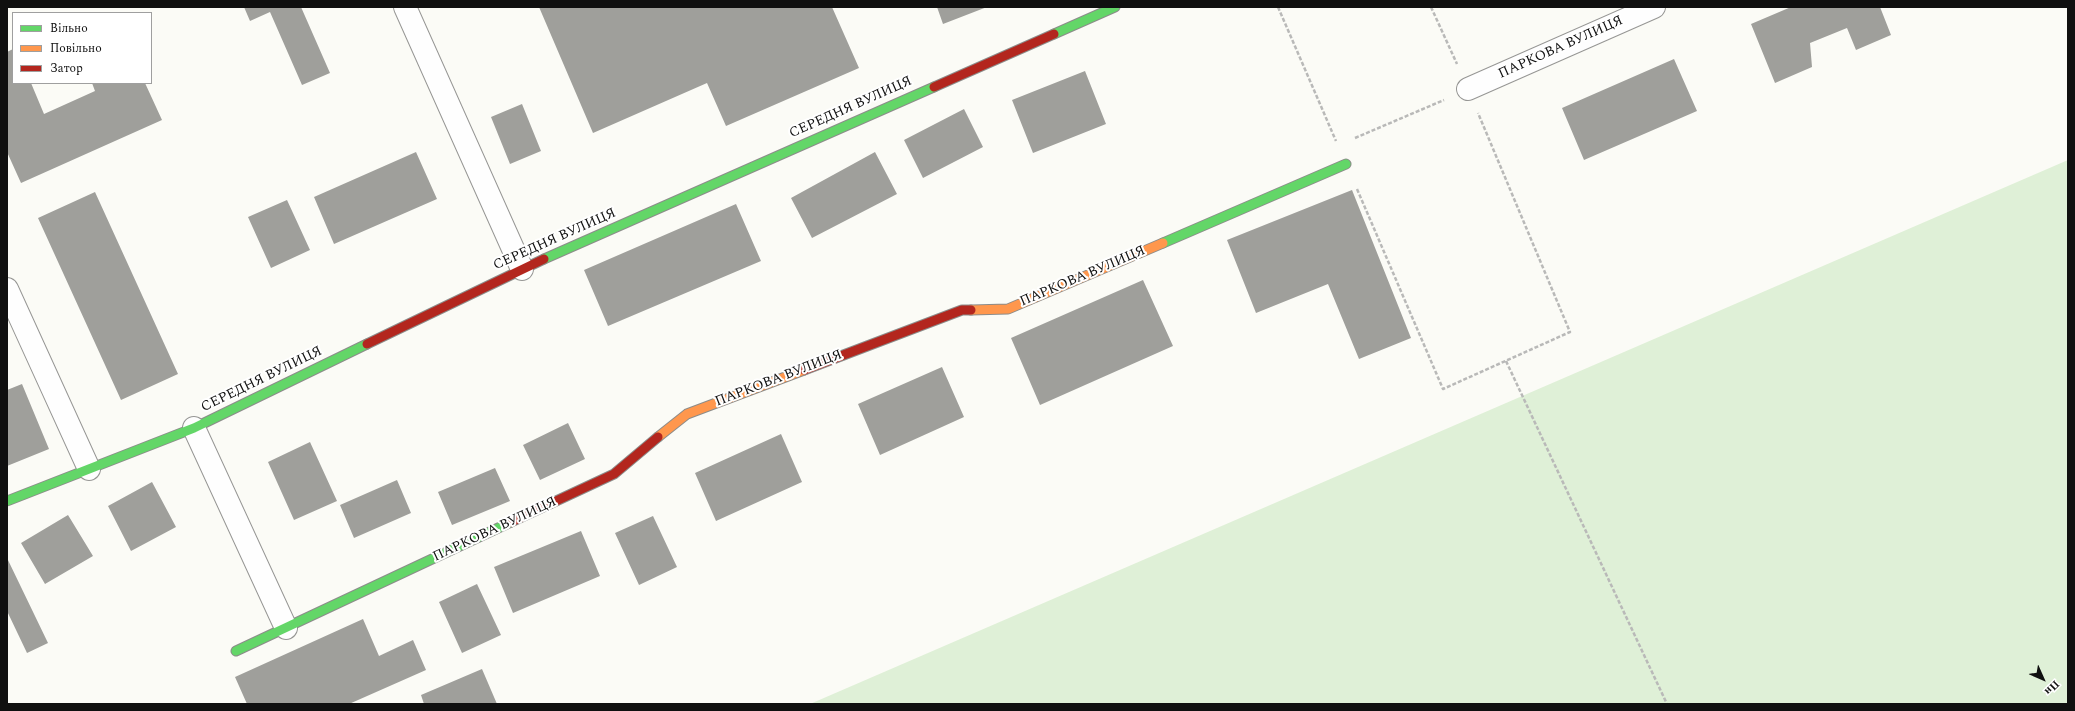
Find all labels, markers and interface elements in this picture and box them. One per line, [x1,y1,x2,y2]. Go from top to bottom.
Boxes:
legend [12,12,152,84]
street label: ПАРКОВА ВУЛИЦЯ [1496,13,1626,83]
text: Вільно [50,19,88,38]
text: Повільно [50,39,102,58]
text: Затор [50,59,83,78]
street label: СЕРЕДНЯ ВУЛИЦЯ [787,73,915,143]
street label: СЕРЕДНЯ ВУЛИЦЯ [491,205,619,275]
street label: ПАРКОВА ВУЛИЦЯ [1018,243,1148,311]
street label: СЕРЕДНЯ ВУЛИЦЯ [199,343,325,417]
street label: ПАРКОВА ВУЛИЦЯ [713,347,845,411]
street label: ПАРКОВА ВУЛИЦЯ [430,494,560,566]
north arrow [2023,659,2063,699]
text: Пн [2040,676,2063,699]

